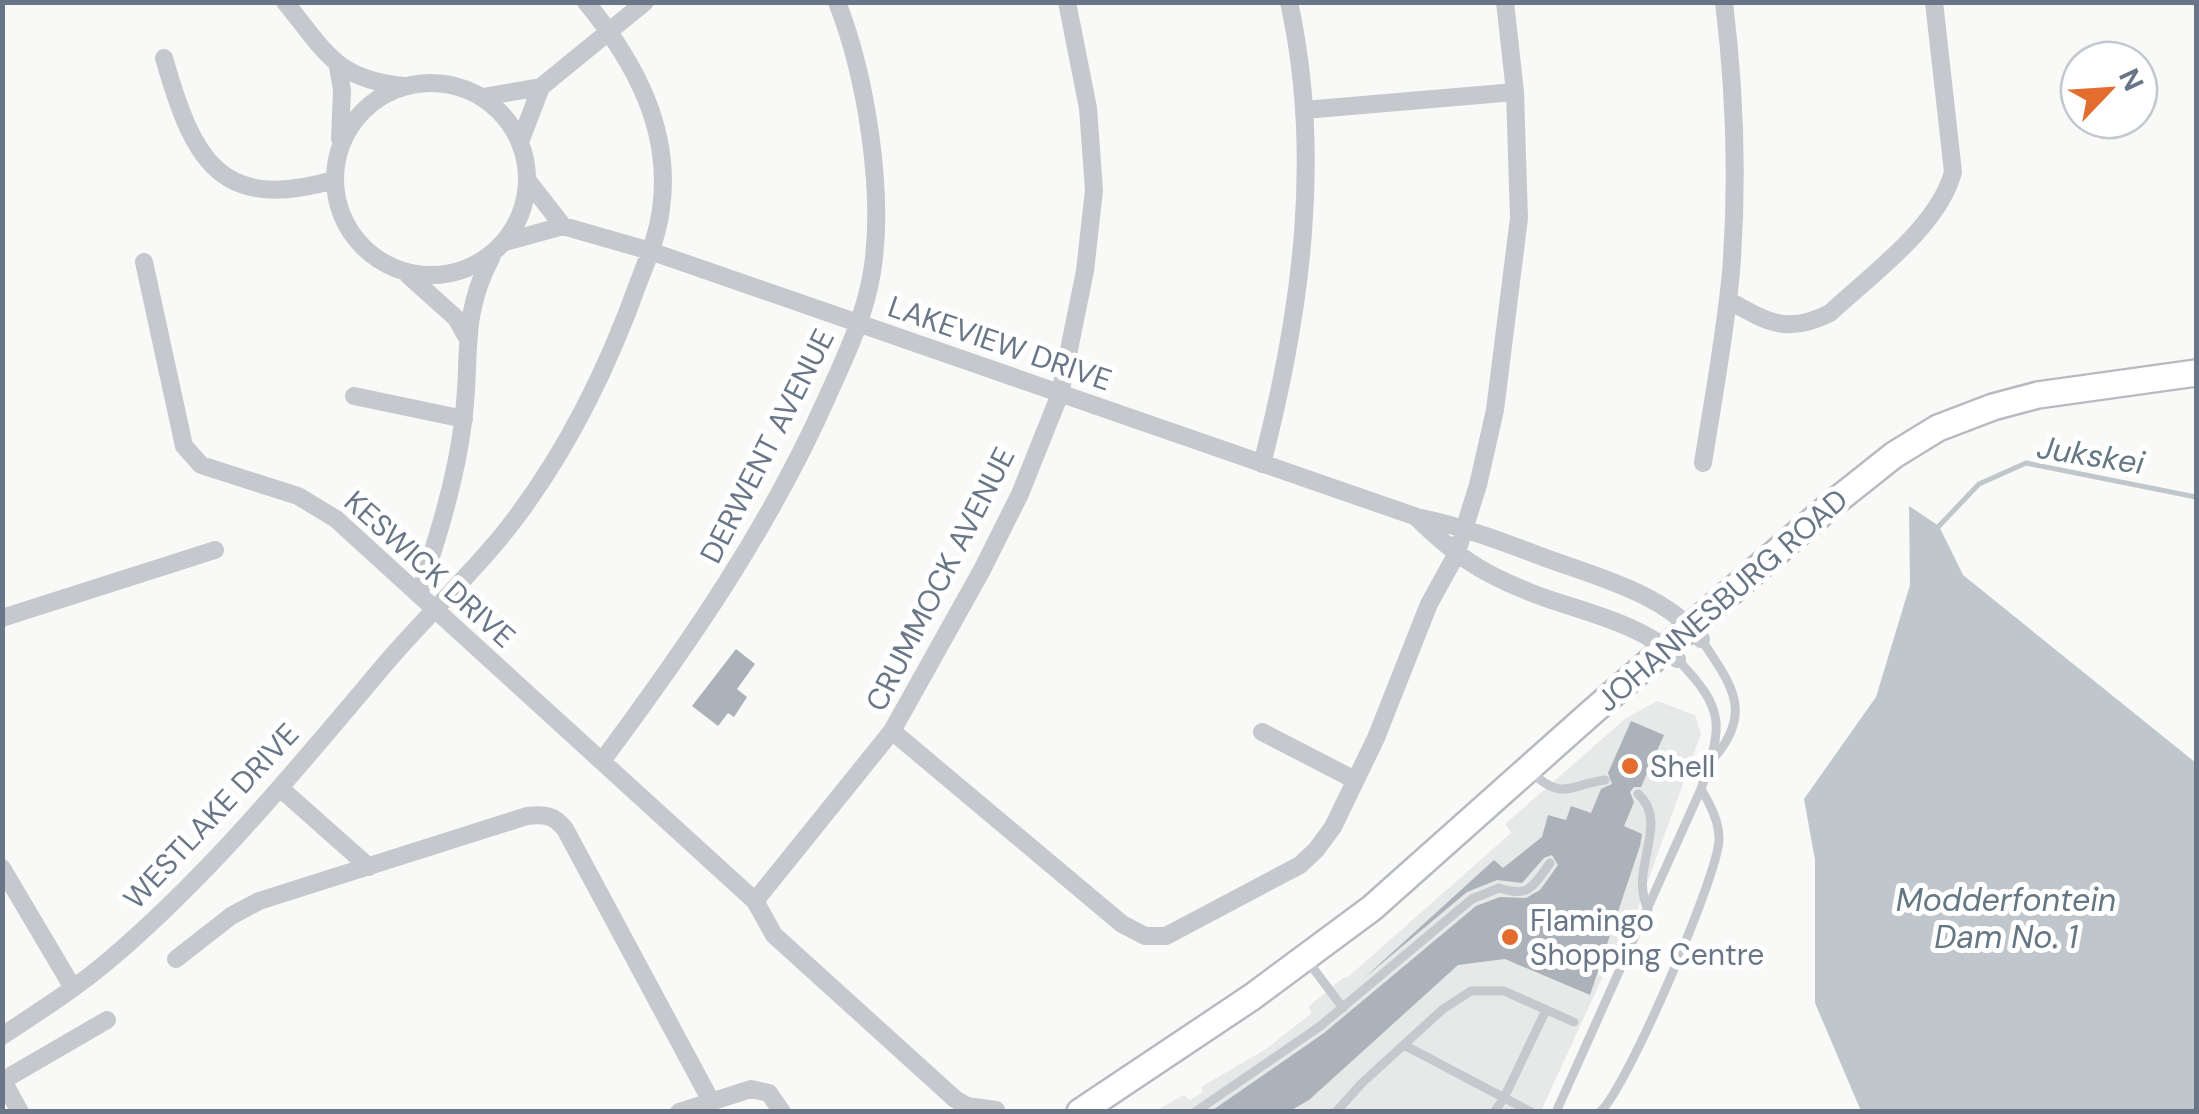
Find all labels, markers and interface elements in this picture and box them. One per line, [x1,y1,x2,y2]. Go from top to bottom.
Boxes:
north arrow [2059,40,2159,140]
text: N [2110,63,2152,97]
street label: LAKEVIEW DRIVE [883,287,1117,399]
street label: DERWENT AVENUE [691,322,843,570]
water label: Jukskei [2035,426,2149,484]
street label: CRUMMOCK AVENUE [857,440,1023,718]
street label: JOHANNESBURG ROAD [1588,480,1856,720]
street label: KESWICK DRIVE [336,482,524,656]
street label: WESTLAKE DRIVE [115,715,307,917]
place label: Shell [1650,747,1715,786]
marker: Shell [1619,755,1641,777]
water label: Modderfontein Dam No. 1 [1896,879,2116,958]
place label: Flamingo Shopping Centre [1530,901,1764,974]
marker: Flamingo Shopping Centre [1499,926,1521,948]

